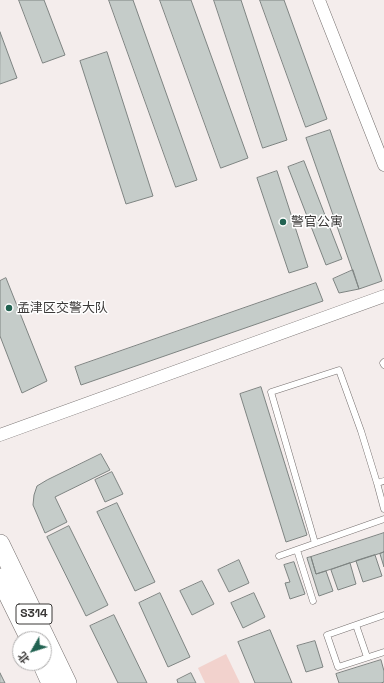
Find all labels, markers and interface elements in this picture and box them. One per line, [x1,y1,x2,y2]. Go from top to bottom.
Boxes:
place label: 警官公寓 [291,214,343,230]
marker: 警官公寓 [278,217,288,227]
place label: 孟津区交警大队 [17,300,108,316]
marker: 孟津区交警大队 [4,303,14,313]
road number: S314 [16,604,52,624]
north arrow [12,631,52,671]
text: 北 [15,649,32,667]

